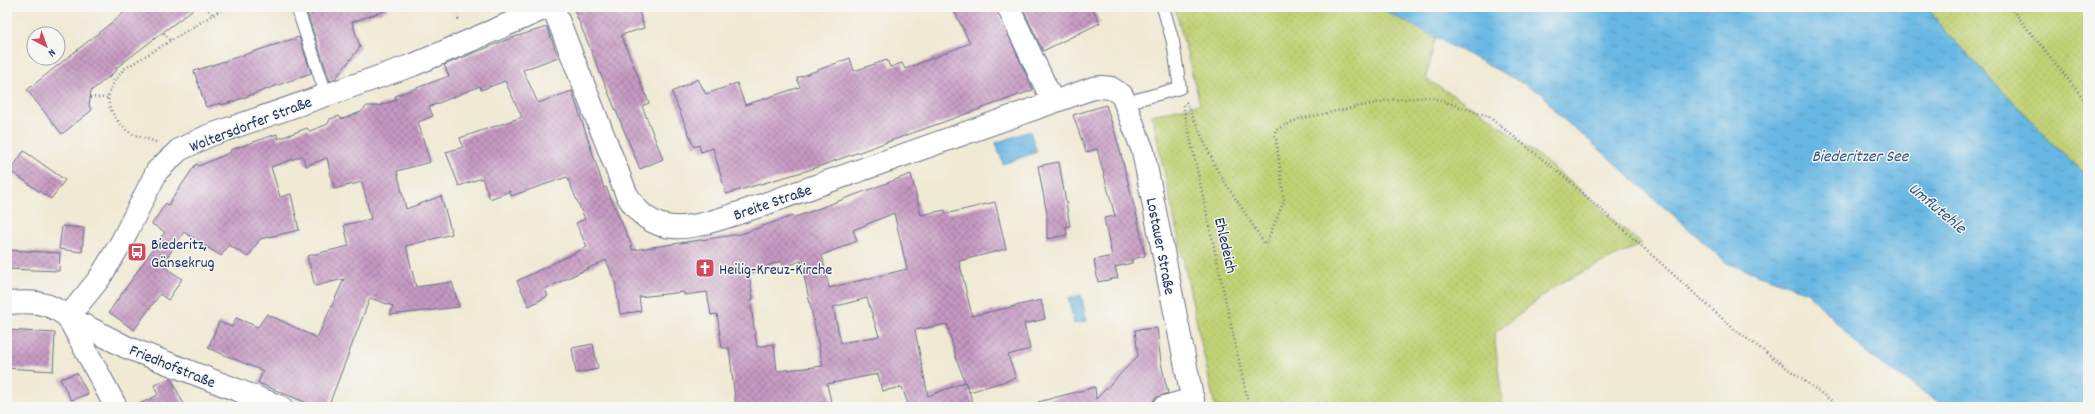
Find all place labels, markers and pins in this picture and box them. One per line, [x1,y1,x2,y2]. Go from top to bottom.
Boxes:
place label: Biederitz, Gänsekrug [151,234,215,275]
bus stop icon: Biederitz, Gänsekrug [126,241,148,263]
church icon: Heilig-Kreuz-Kirche [694,257,716,279]
place label: Heilig-Kreuz-Kirche [719,259,832,282]

